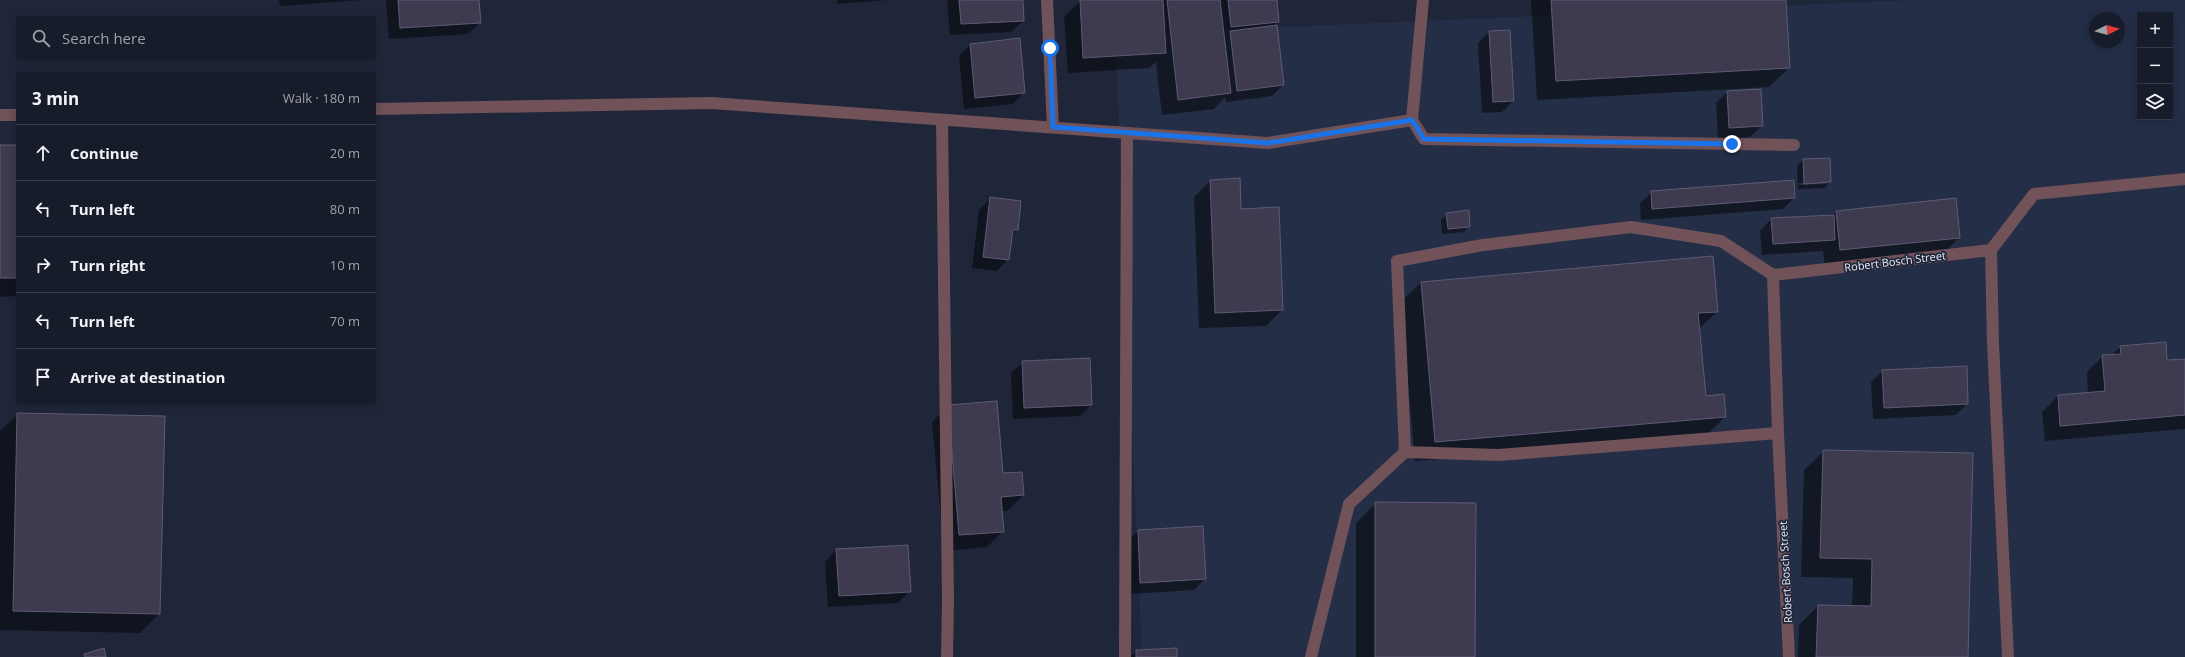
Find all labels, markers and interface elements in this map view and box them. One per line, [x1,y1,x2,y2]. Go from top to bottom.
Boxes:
north arrow [2089,12,2125,48]
map controls [2137,12,2173,120]
button: + [2137,12,2173,48]
search box [16,16,376,60]
icon: search [30,27,52,49]
text: Search here [62,28,146,48]
route start [1041,39,1059,57]
button: − [2137,48,2173,84]
button: layers [2137,84,2173,120]
text: 3 min [32,87,79,110]
text: Walk · 180 m [283,89,360,107]
route end [1723,135,1741,153]
icon: ahead [32,142,54,164]
text: Continue [70,143,138,163]
text: 20 m [330,144,360,162]
icon: left [32,198,54,220]
text: Turn left [70,199,135,219]
text: 80 m [330,200,360,218]
street label: Robert Bosch Street [1843,247,1947,275]
icon: right [32,254,54,276]
text: Turn right [70,255,145,275]
text: 10 m [330,256,360,274]
icon: left [32,310,54,332]
text: Turn left [70,311,135,331]
text: 70 m [330,312,360,330]
icon: arrive [32,366,54,388]
text: Arrive at destination [70,367,225,387]
street label: Robert Bosch Street [1775,521,1795,623]

